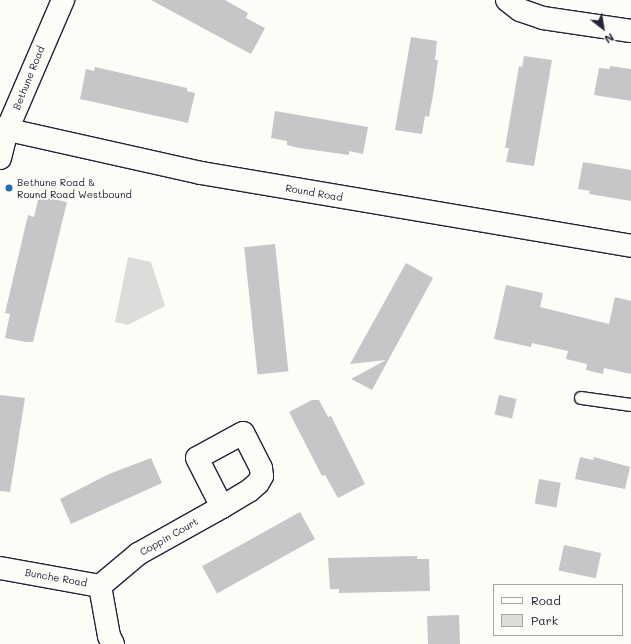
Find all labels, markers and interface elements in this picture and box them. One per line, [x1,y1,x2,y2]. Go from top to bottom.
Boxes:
north arrow [583,8,623,48]
text: N [602,30,617,47]
street label: Bethune Road [11,44,47,112]
place label: Bethune Road & Round Road Westbound [17,176,132,200]
street label: Round Road [284,182,344,204]
marker: Bethune Road & Round Road Westbound [4,183,14,193]
street label: Coppin Court [138,516,200,558]
street label: Bunche Road [24,567,88,589]
legend [493,584,623,636]
text: Road [531,592,561,608]
text: Park [531,612,558,628]

